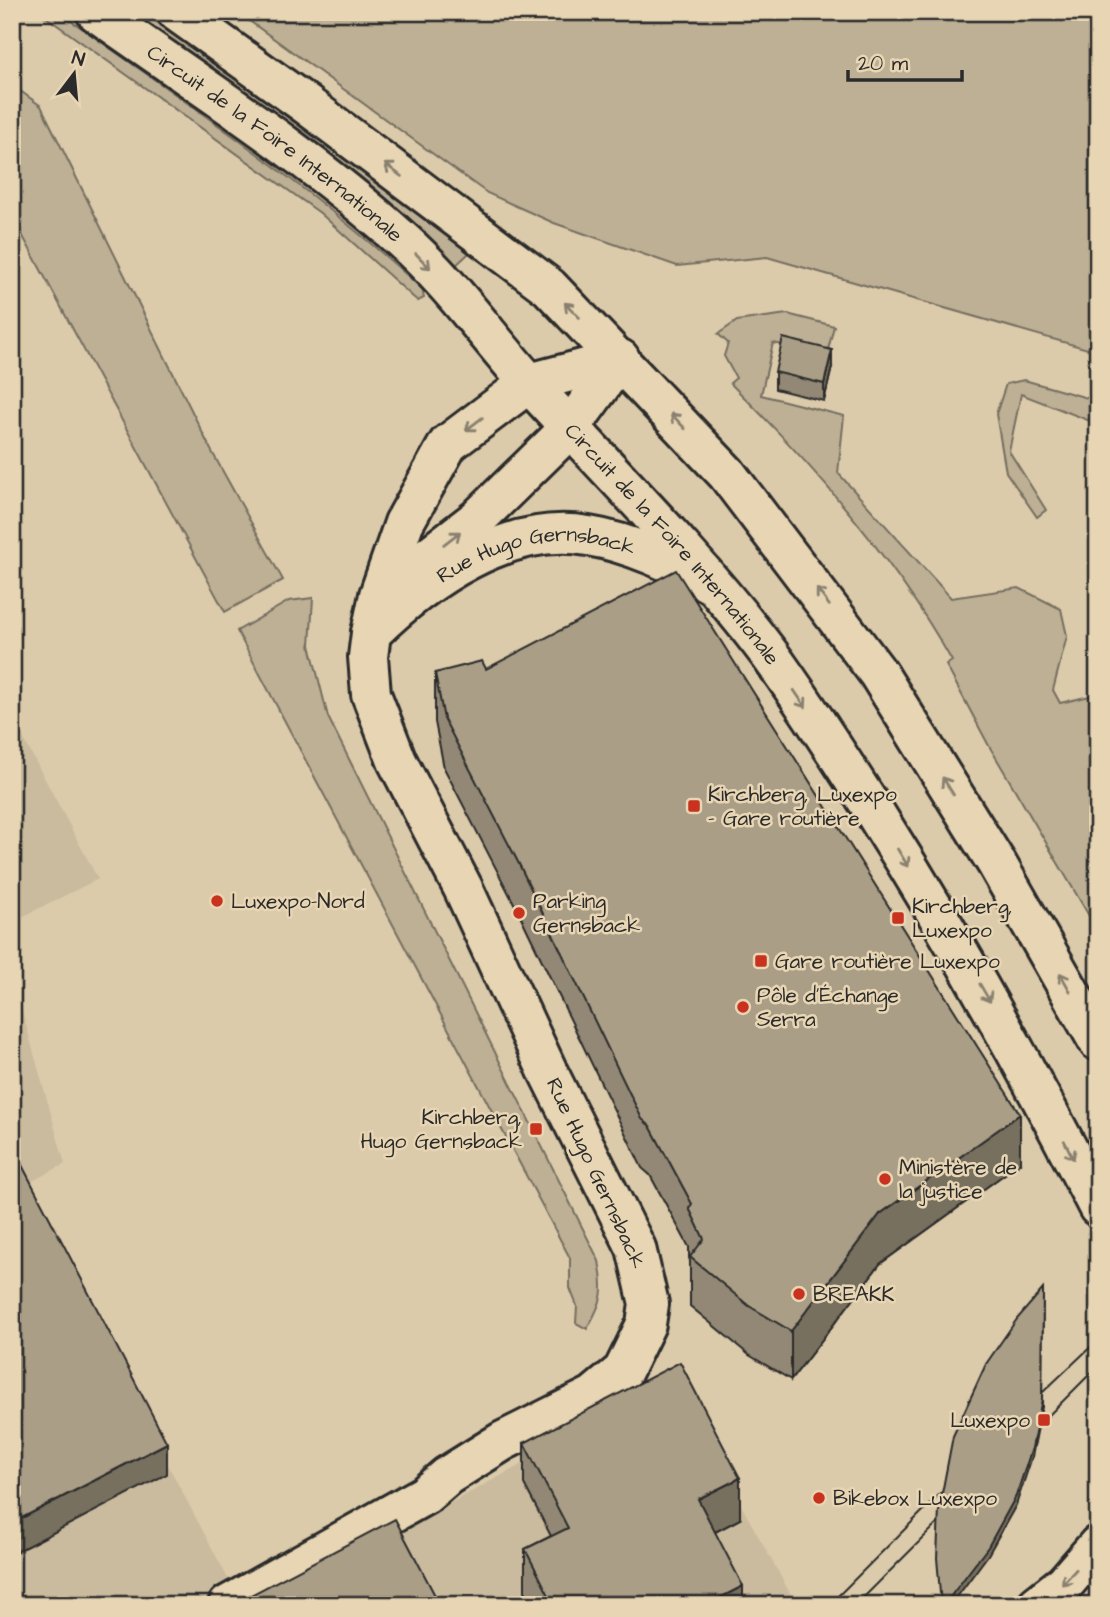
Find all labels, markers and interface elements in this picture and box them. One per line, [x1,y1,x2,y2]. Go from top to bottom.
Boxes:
street label: Circuit de la Foire Internationale [141,37,409,249]
north arrow [38,38,108,108]
scale bar [848,38,961,82]
text: N [69,44,88,74]
text: 20 m [858,49,909,78]
one-way arrow [384,163,402,178]
one-way arrow [414,252,431,269]
one-way arrow [563,302,580,319]
one-way arrow [670,413,687,430]
street label: Circuit de la Foire Internationale [558,416,787,671]
one-way arrow [466,417,484,432]
street label: Rue Hugo Gernsback [431,519,639,590]
one-way arrow [442,531,461,546]
one-way arrow [815,588,830,607]
one-way arrow [793,688,807,708]
one-way arrow [941,777,955,797]
place label: Kirchberg, Luxexpo - Gare routière [708,780,897,833]
marker: Kirchberg, Luxexpo - Gare routière [686,798,702,814]
one-way arrow [897,847,911,867]
place label: Luxexpo-Nord [231,887,365,917]
place label: Parking Gernsback [533,887,640,940]
place label: Kirchberg, Luxexpo [912,892,1012,946]
marker: Luxexpo-Nord [209,893,225,909]
marker: Parking Gernsback [511,905,527,921]
marker: Kirchberg, Luxexpo [890,910,906,926]
place label: Gare routière Luxexpo [775,947,1000,977]
marker: Gare routière Luxexpo [753,953,769,969]
one-way arrow [1058,972,1072,992]
place label: Pôle d'Échange Serra [757,981,899,1034]
one-way arrow [978,982,992,1002]
marker: Pôle d'Échange Serra [735,999,751,1015]
street label: Rue Hugo Gernsback [537,1073,653,1274]
place label: Kirchberg, Hugo Gernsback [360,1103,522,1158]
marker: Kirchberg, Hugo Gernsback [528,1121,544,1137]
one-way arrow [1062,1139,1076,1160]
place label: Ministère de la justice [899,1153,1017,1206]
marker: Ministère de la justice [877,1171,893,1187]
place label: BREAKK [813,1280,894,1309]
marker: BREAKK [791,1286,807,1302]
place label: Luxexpo [950,1406,1030,1436]
marker: Luxexpo [1036,1412,1052,1428]
place label: Bikebox Luxexpo [833,1484,997,1514]
marker: Bikebox Luxexpo [811,1490,827,1506]
one-way arrow [1061,1568,1078,1585]

